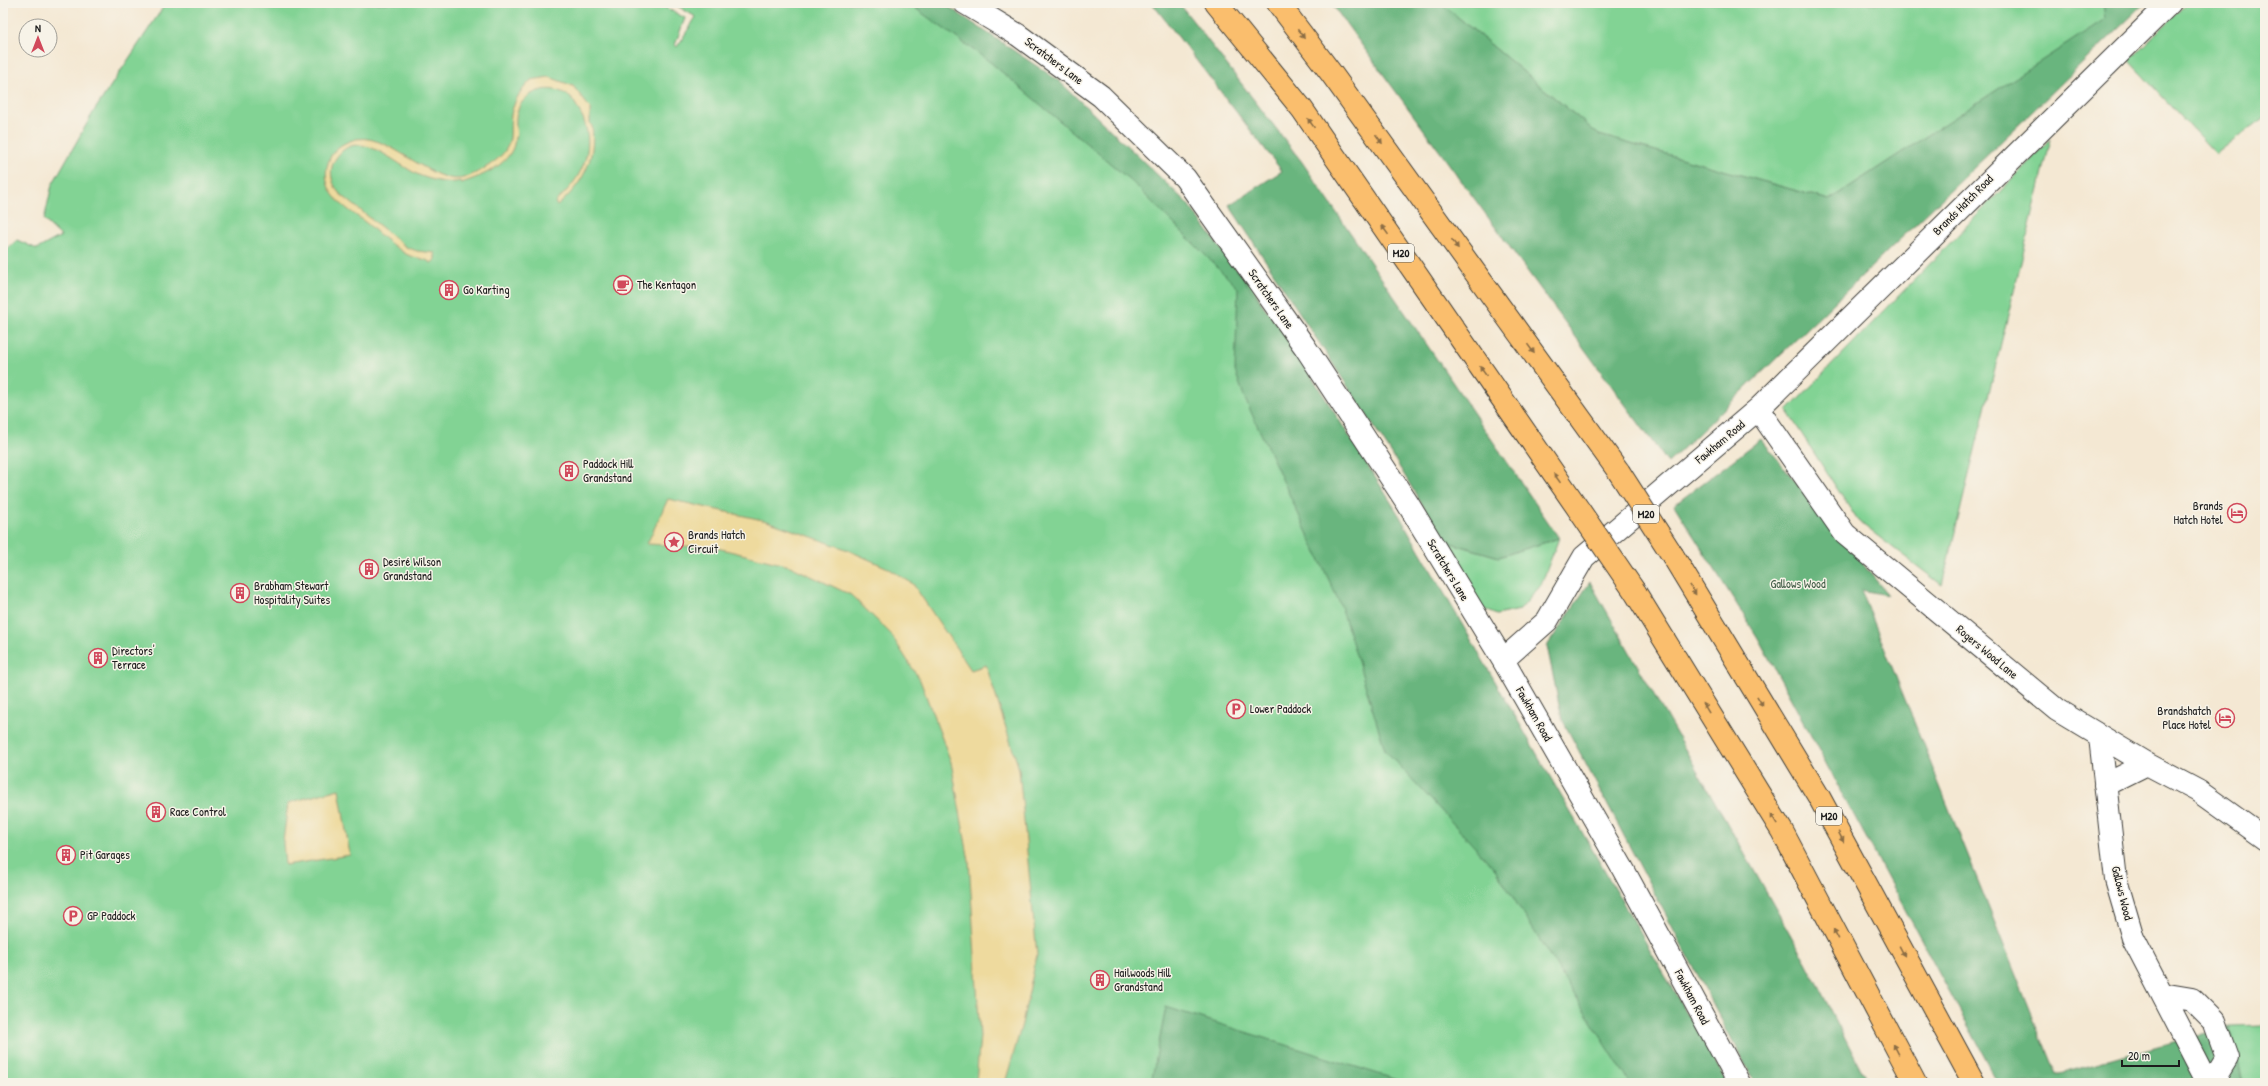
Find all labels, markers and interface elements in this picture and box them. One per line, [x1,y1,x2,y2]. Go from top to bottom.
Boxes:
north arrow [18,18,58,58]
text: N [35,21,41,35]
one-way arrow [1297,29,1305,39]
street label: Scratchers Lane [1021,33,1087,88]
one-way arrow [1307,118,1315,128]
one-way arrow [1374,133,1383,144]
street label: Brands Hatch Road [1929,170,1997,239]
one-way arrow [1381,224,1389,235]
one-way arrow [1451,239,1459,249]
road number: M20 [1388,244,1414,262]
street label: Scratchers Lane [1245,265,1298,332]
cafe icon: The Kentagon [612,274,634,296]
place label: The Kentagon [637,276,696,293]
building icon: Go Karting [438,279,460,301]
place label: Go Karting [463,281,510,298]
one-way arrow [1527,344,1535,355]
one-way arrow [1479,366,1487,376]
street label: Fawkham Road [1690,416,1748,468]
place label: Paddock Hill Grandstand [583,455,634,486]
building icon: Paddock Hill Grandstand [558,460,580,482]
one-way arrow [1553,473,1561,483]
place label: Brands Hatch Hotel [2174,497,2224,528]
hotel icon: Brands Hatch Hotel [2226,502,2248,524]
road number: M20 [1633,505,1659,523]
place label: Brands Hatch Circuit [688,526,745,557]
place icon: Brands Hatch Circuit [663,531,685,553]
street label: Scratchers Lane [1423,536,1474,604]
place label: Desiré Wilson Grandstand [383,553,441,584]
building icon: Desiré Wilson Grandstand [358,558,380,580]
park label: Gallows Wood [1770,575,1826,592]
place label: Brabham Stewart Hospitality Suites [254,577,330,608]
building icon: Brabham Stewart Hospitality Suites [229,582,251,604]
one-way arrow [1689,585,1697,595]
street label: Rogers Wood Lane [1953,621,2022,683]
place label: Directors' Terrace [112,642,155,673]
building icon: Directors' Terrace [87,647,109,669]
street label: Fawkham Road [1512,683,1557,744]
one-way arrow [1757,695,1764,707]
parking icon: Lower Paddock [1225,698,1247,720]
place label: Lower Paddock [1250,700,1311,717]
one-way arrow [1703,702,1710,714]
place label: Brandshatch Place Hotel [2157,702,2212,733]
hotel icon: Brandshatch Place Hotel [2214,707,2236,729]
building icon: Race Control [145,801,167,823]
place label: Race Control [170,803,227,820]
road number: M20 [1816,807,1842,825]
one-way arrow [1771,813,1778,825]
one-way arrow [1837,831,1844,843]
building icon: Pit Garages [55,844,77,866]
place label: Pit Garages [80,846,130,863]
street label: Gallows Wood [2108,864,2137,922]
parking icon: GP Paddock [62,905,84,927]
place label: GP Paddock [87,907,136,924]
one-way arrow [1832,928,1839,939]
one-way arrow [1899,945,1906,957]
place label: Hailwoods Hill Grandstand [1114,964,1172,995]
street label: Fawkham Road [1670,965,1714,1028]
building icon: Hailwoods Hill Grandstand [1089,969,1111,991]
scale bar [2122,1042,2179,1068]
one-way arrow [1893,1043,1900,1054]
text: 20 m [2128,1047,2150,1064]

